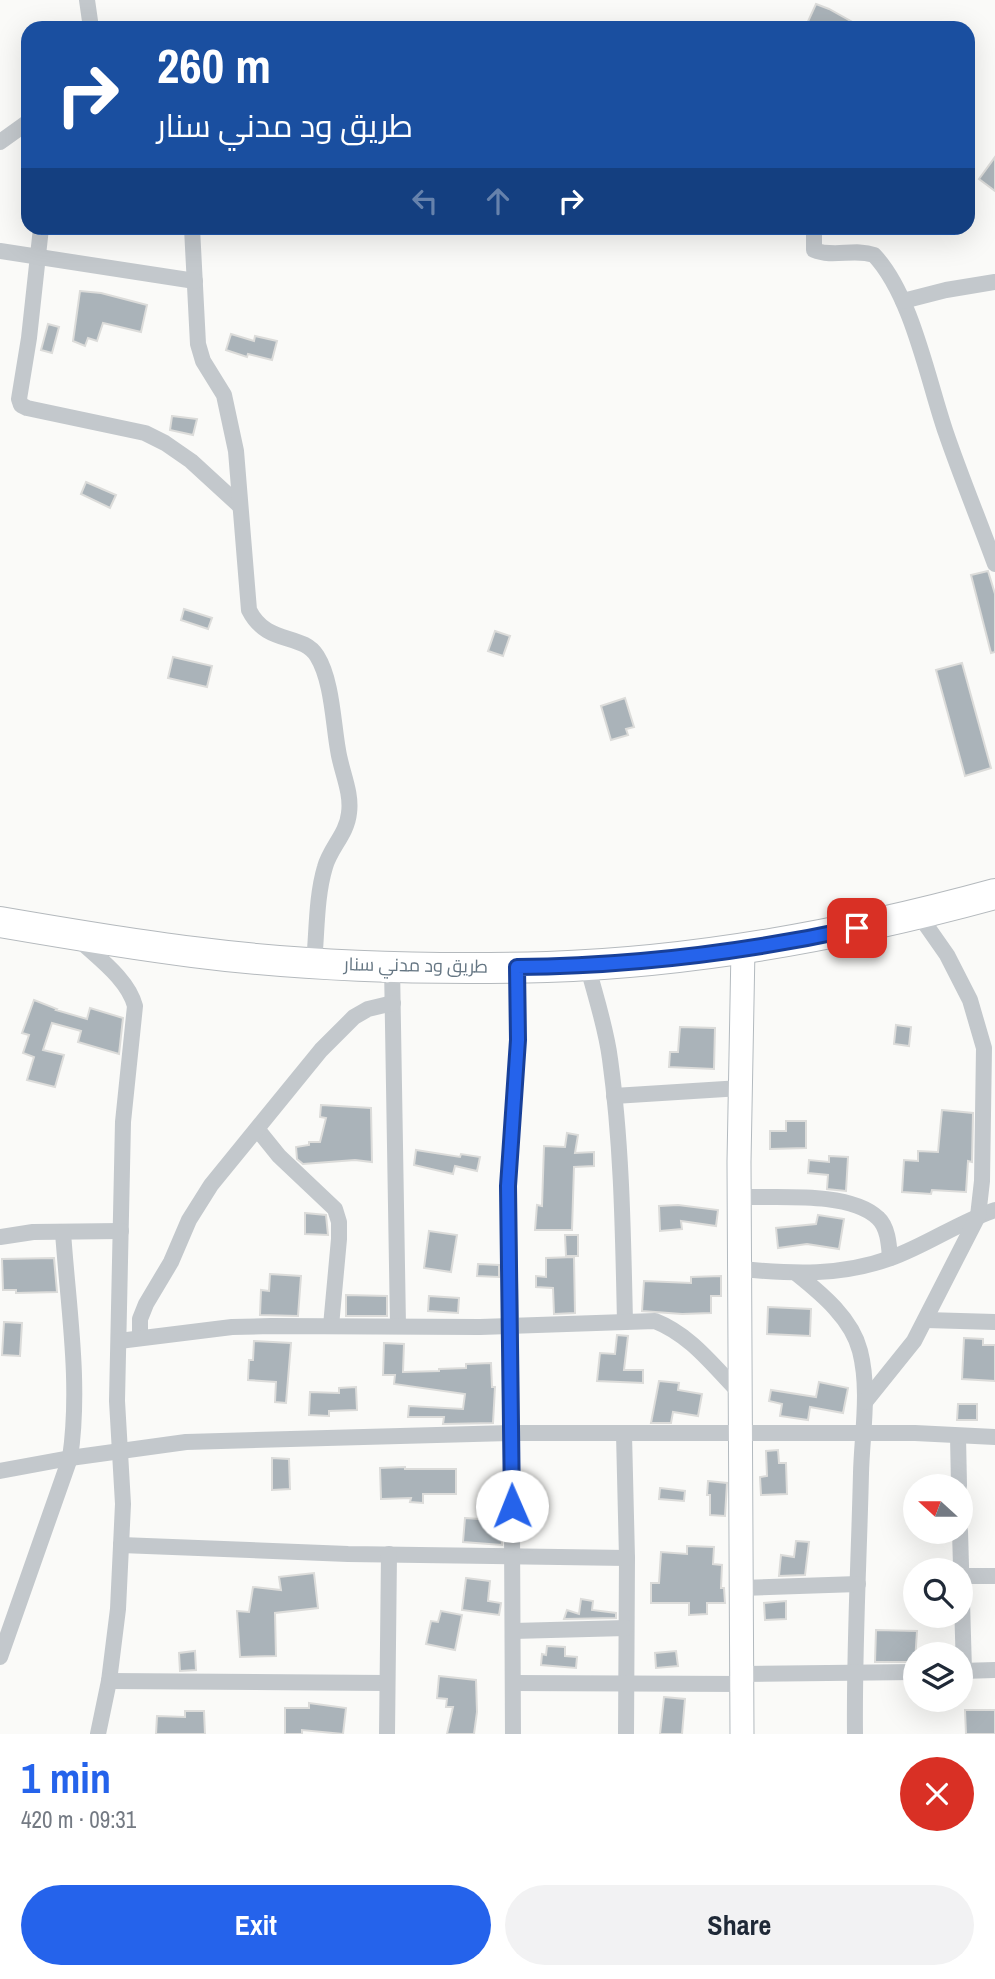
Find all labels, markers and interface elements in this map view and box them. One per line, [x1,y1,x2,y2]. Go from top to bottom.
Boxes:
text: 260 m [157,32,271,98]
icon: right [42,49,133,140]
text: طريق ود مدني سنار [157,104,413,147]
icon: left [406,182,444,220]
icon: ahead [479,182,517,220]
icon: right [552,182,590,220]
pin [827,898,887,958]
icon: arrive [838,909,876,947]
street label: طريق ود مدني سنار [343,951,488,981]
position arrow [475,1469,549,1543]
north arrow [903,1474,973,1544]
map controls [903,1474,973,1712]
button: search [903,1558,973,1628]
button: layers [903,1642,973,1712]
text: 1 min [21,1750,111,1806]
button: close [900,1757,974,1831]
text: 420 m · 09:31 [21,1804,136,1835]
button: Exit [21,1885,491,1965]
button: Share [505,1885,974,1965]

